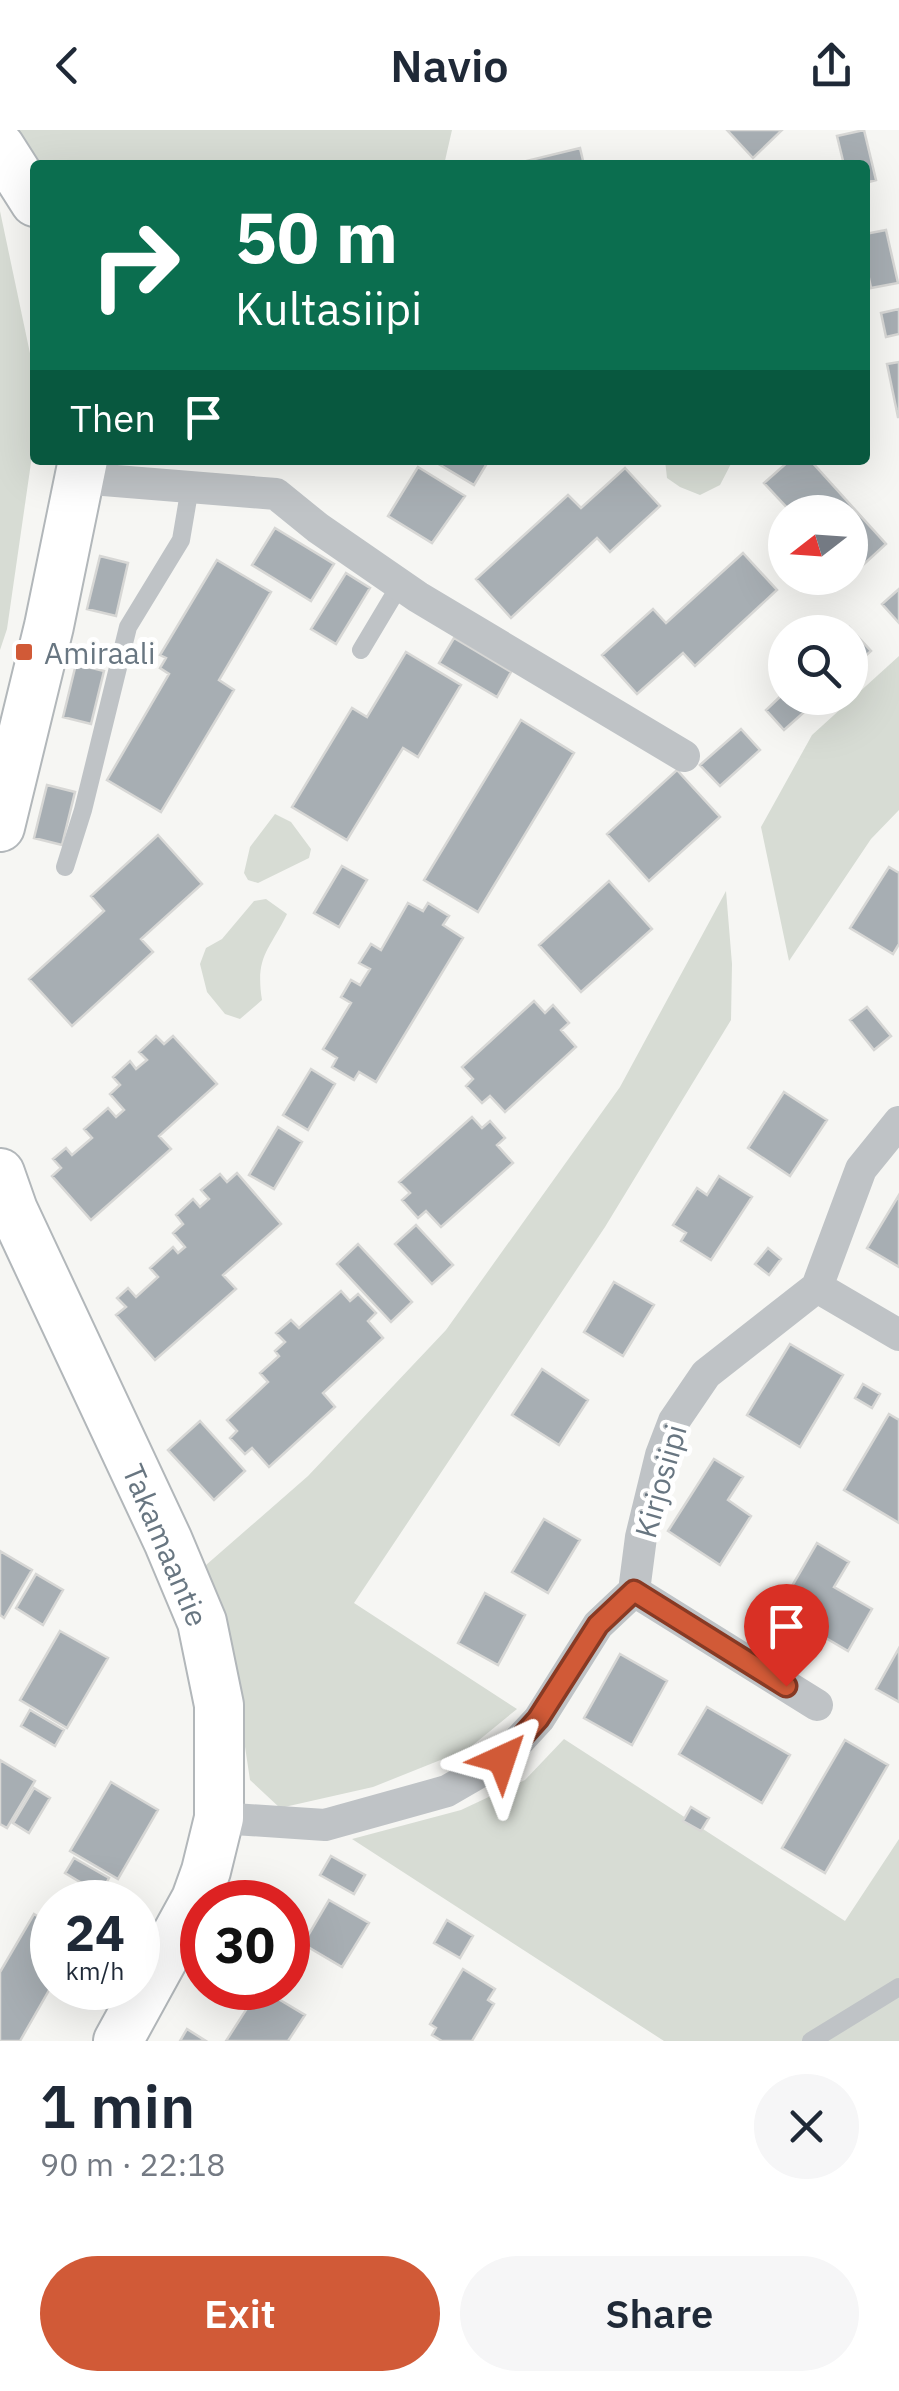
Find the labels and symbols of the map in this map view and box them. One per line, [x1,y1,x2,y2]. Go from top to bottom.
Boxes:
north arrow [768,495,868,595]
place label: Amiraali [44,633,156,672]
marker: Amiraali [13,641,35,663]
street label: Kirjosiipi [625,1420,695,1542]
street label: Takamaantie [114,1458,218,1632]
pin [744,1584,829,1687]
position arrow [450,1707,554,1811]
speed limit sign: 30 [180,1880,310,2010]

